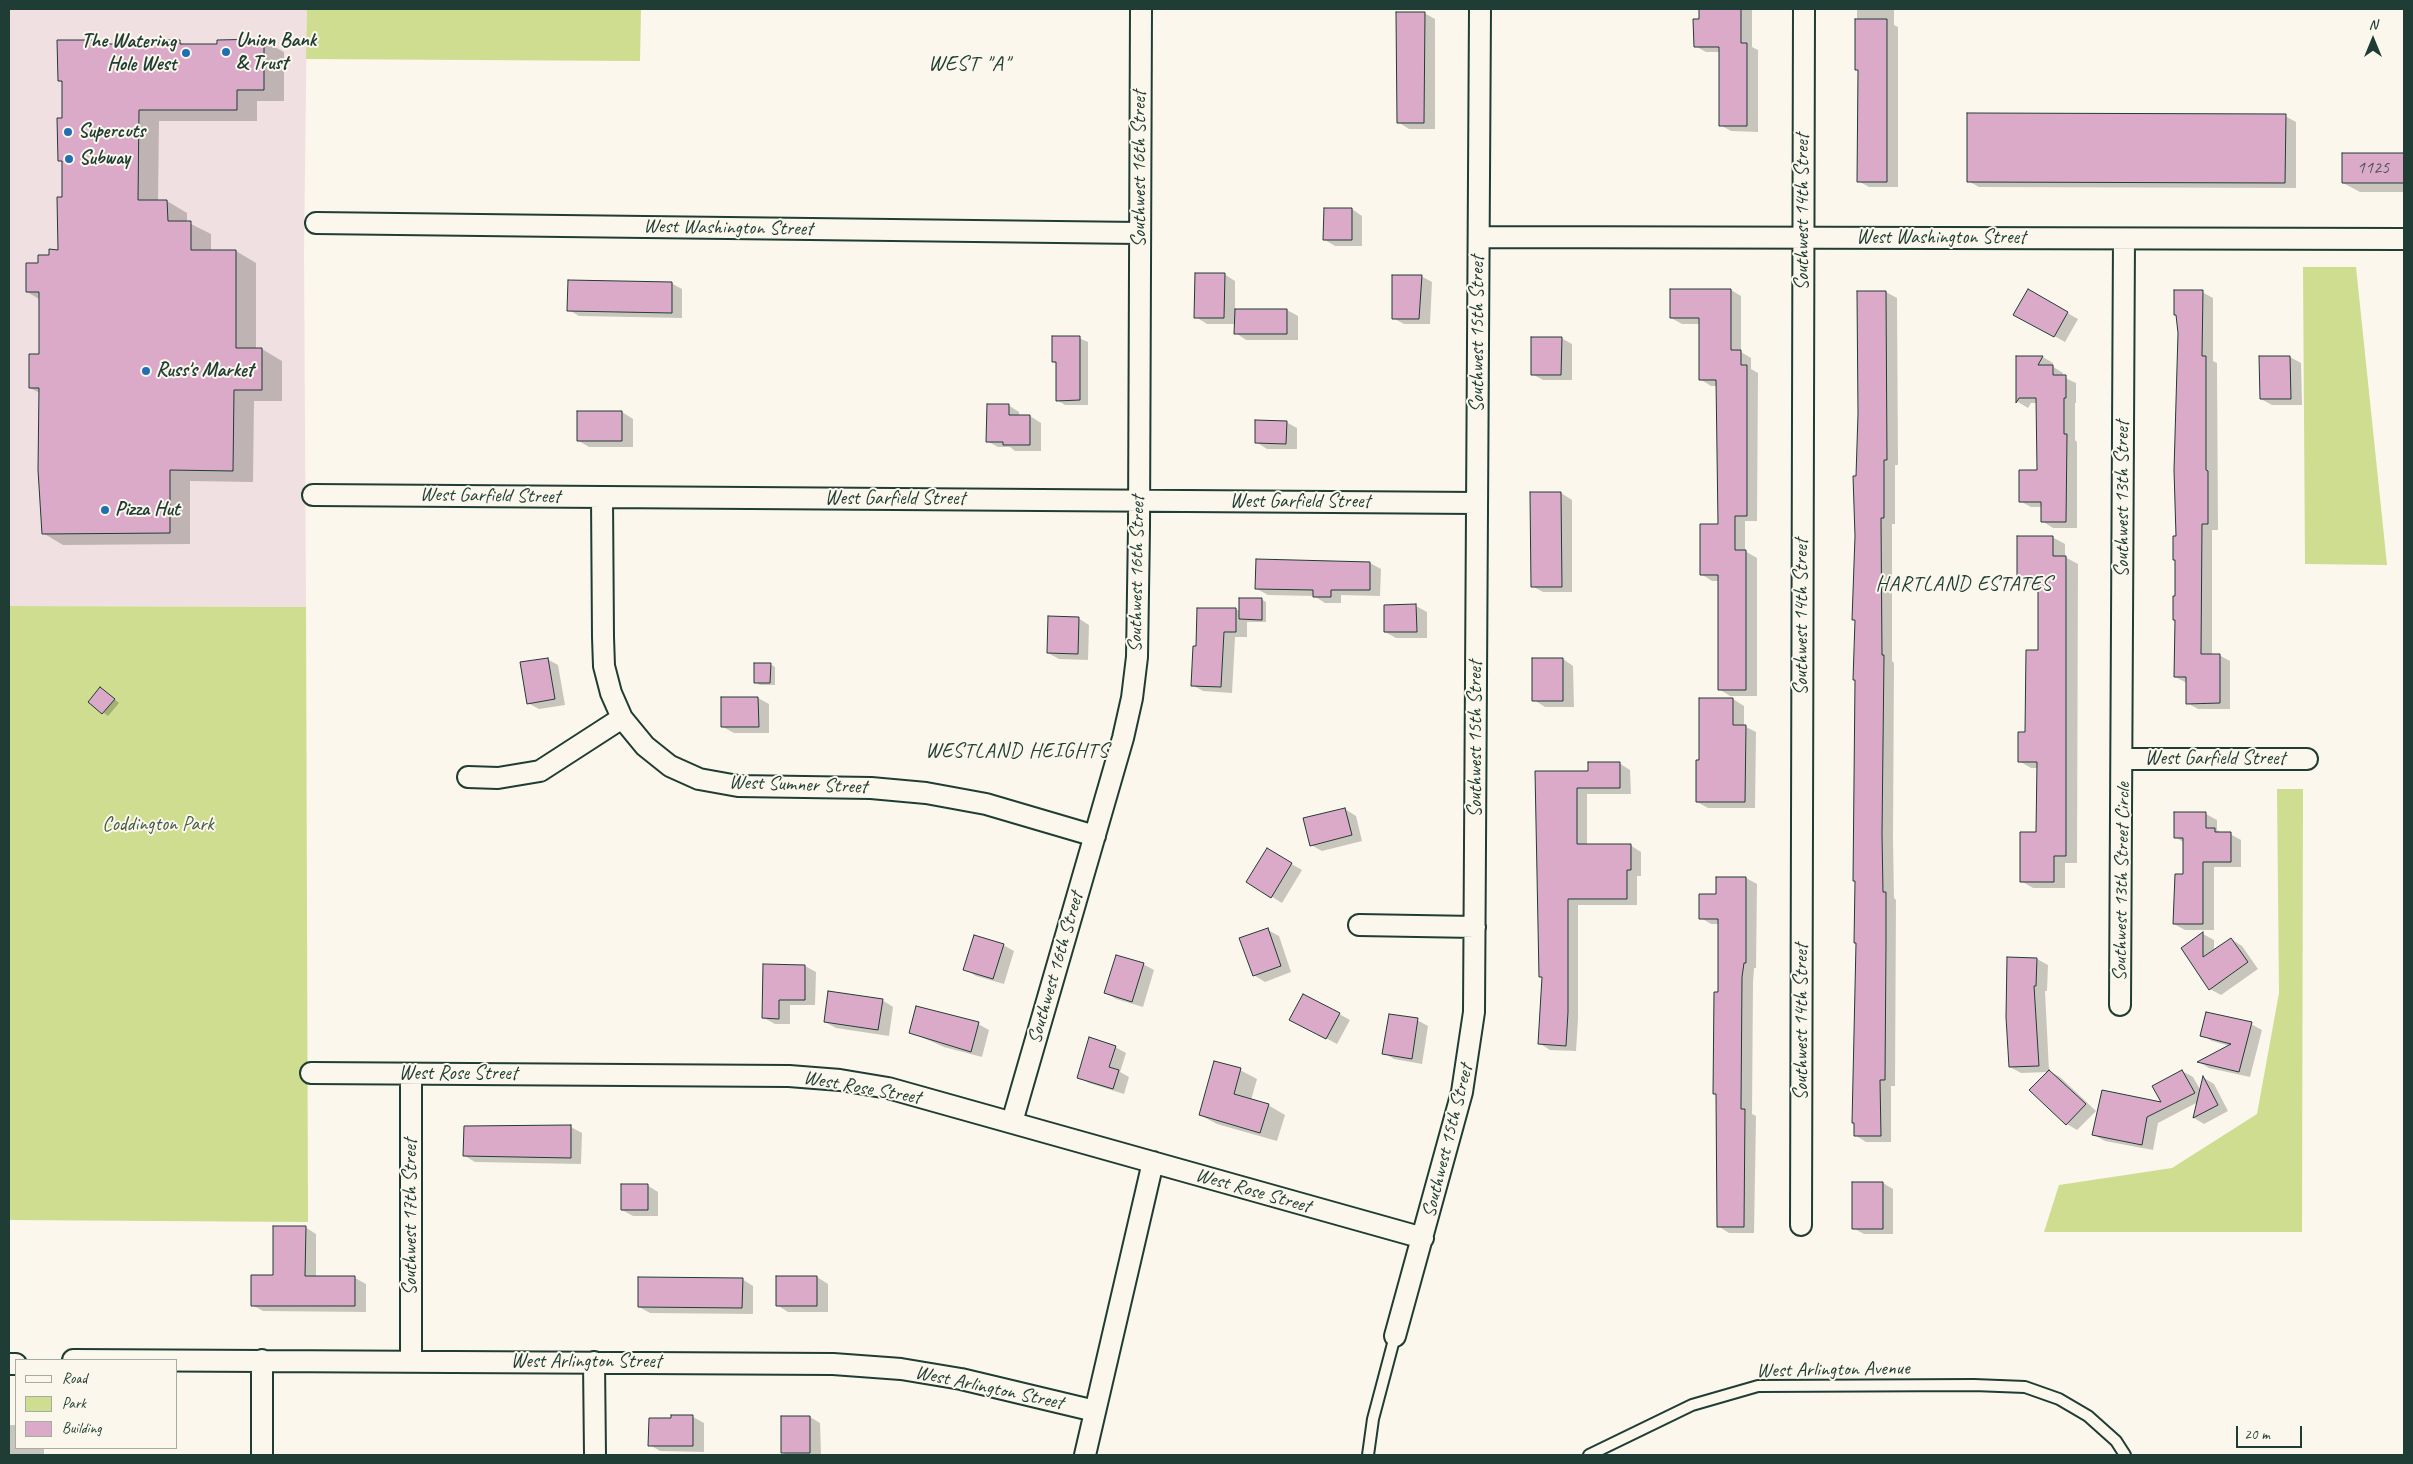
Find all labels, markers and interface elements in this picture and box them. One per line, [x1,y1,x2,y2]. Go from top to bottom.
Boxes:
north arrow [2348,15,2398,65]
text: N [2369,16,2377,33]
place label: Union Bank & Trust [236,29,316,76]
place label: The Watering Hole West [81,30,176,77]
marker: Union Bank & Trust [220,46,232,58]
marker: The Watering Hole West [180,47,192,59]
district label: WEST "A" [927,51,1011,77]
street label: Southwest 16th Street [1128,91,1152,247]
place label: Supercuts [78,120,145,144]
marker: Supercuts [62,126,74,138]
street label: Southwest 14th Street [1791,134,1815,290]
place label: Subway [79,147,130,171]
marker: Subway [63,153,75,165]
house number: 1125 [2357,157,2389,179]
street label: West Washington Street [643,215,813,241]
street label: West Washington Street [1856,226,2026,250]
street label: Southwest 15th Street [1466,256,1490,412]
place label: Russ's Market [156,359,253,383]
marker: Russ's Market [140,365,152,377]
street label: Southwest 13th Street [2111,421,2135,577]
street label: West Garfield Street [420,483,560,509]
street label: West Garfield Street [825,487,965,511]
street label: West Garfield Street [1230,490,1370,514]
street label: Southwest 16th Street [1124,495,1150,653]
place label: Pizza Hut [115,498,180,522]
marker: Pizza Hut [99,504,111,516]
street label: Southwest 14th Street [1790,539,1814,695]
district label: HARTLAND ESTATES [1874,571,2054,597]
street label: Southwest 15th Street [1464,661,1488,817]
district label: WESTLAND HEIGHTS [924,738,1110,764]
street label: West Garfield Street [2145,747,2285,771]
street label: West Sumner Street [728,771,868,799]
street label: Southwest 13th Street Circle [2108,782,2136,982]
park label: Coddington Park [102,813,214,837]
street label: Southwest 16th Street [1023,889,1089,1047]
street label: Southwest 14th Street [1790,944,1814,1100]
street label: West Rose Street [399,1062,517,1086]
street label: Southwest 15th Street [1417,1062,1479,1220]
street label: West Rose Street [801,1066,923,1110]
street label: Southwest 17th Street [399,1139,423,1295]
street label: West Rose Street [1193,1163,1313,1219]
street label: West Arlington Street [511,1350,661,1374]
street label: West Arlington Avenue [1756,1357,1910,1383]
legend [15,1359,178,1449]
street label: West Arlington Street [913,1361,1065,1415]
text: Road [62,1369,87,1388]
text: Park [62,1394,86,1413]
scale bar [2238,1416,2304,1448]
text: Building [62,1419,101,1438]
text: 20 m [2244,1425,2270,1444]

